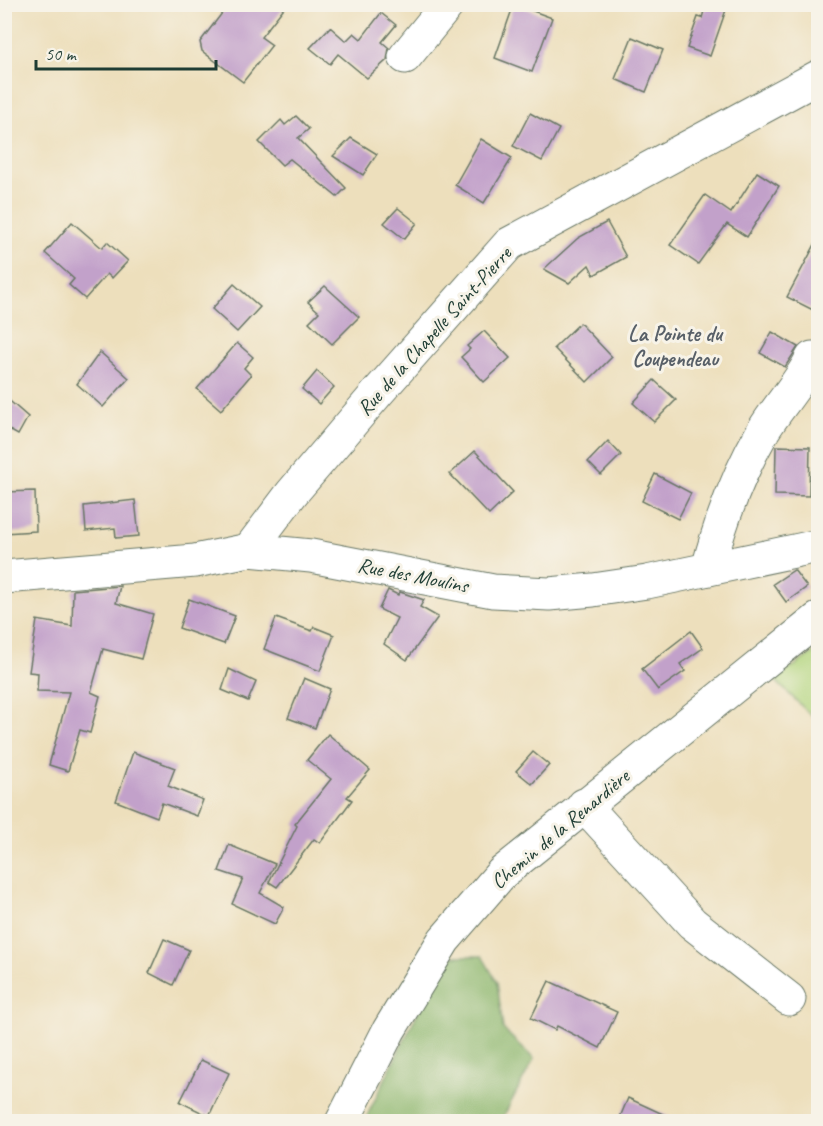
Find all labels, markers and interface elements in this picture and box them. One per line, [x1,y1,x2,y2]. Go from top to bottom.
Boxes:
scale bar [36,33,216,71]
text: 50 m [45,43,78,65]
street label: Rue de la Chapelle Saint-Pierre [351,240,518,421]
district label: La Pointe du Coupendeau [628,320,724,373]
street label: Rue des Moulins [356,552,472,599]
street label: Chemin de la Renardière [486,762,636,894]

